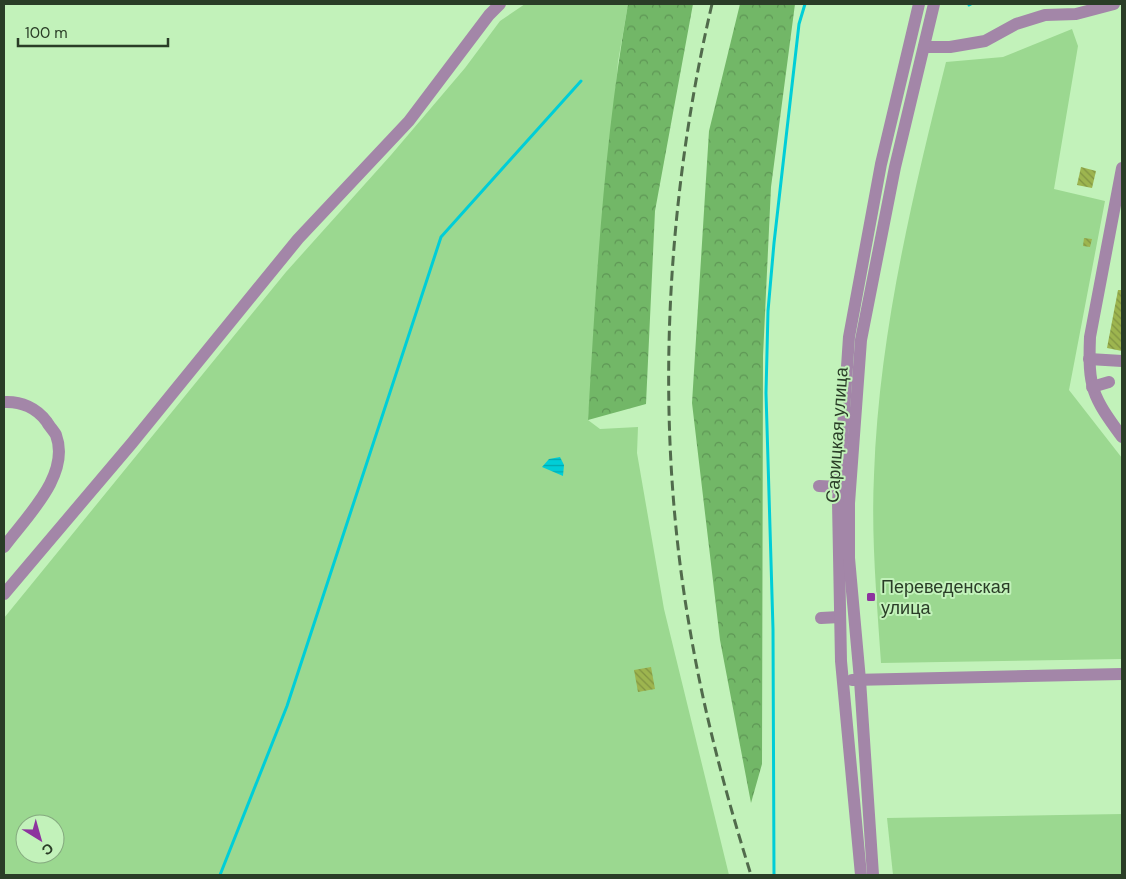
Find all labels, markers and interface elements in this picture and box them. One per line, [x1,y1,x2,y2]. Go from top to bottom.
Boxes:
scale bar [18,15,168,47]
text: 100 m [25,23,68,43]
street label: Сарицкая улица [820,365,854,504]
place label: Переведенская улица [881,575,1010,620]
marker: Переведенская улица [865,591,877,603]
north arrow [15,814,65,864]
text: С [38,839,57,860]

